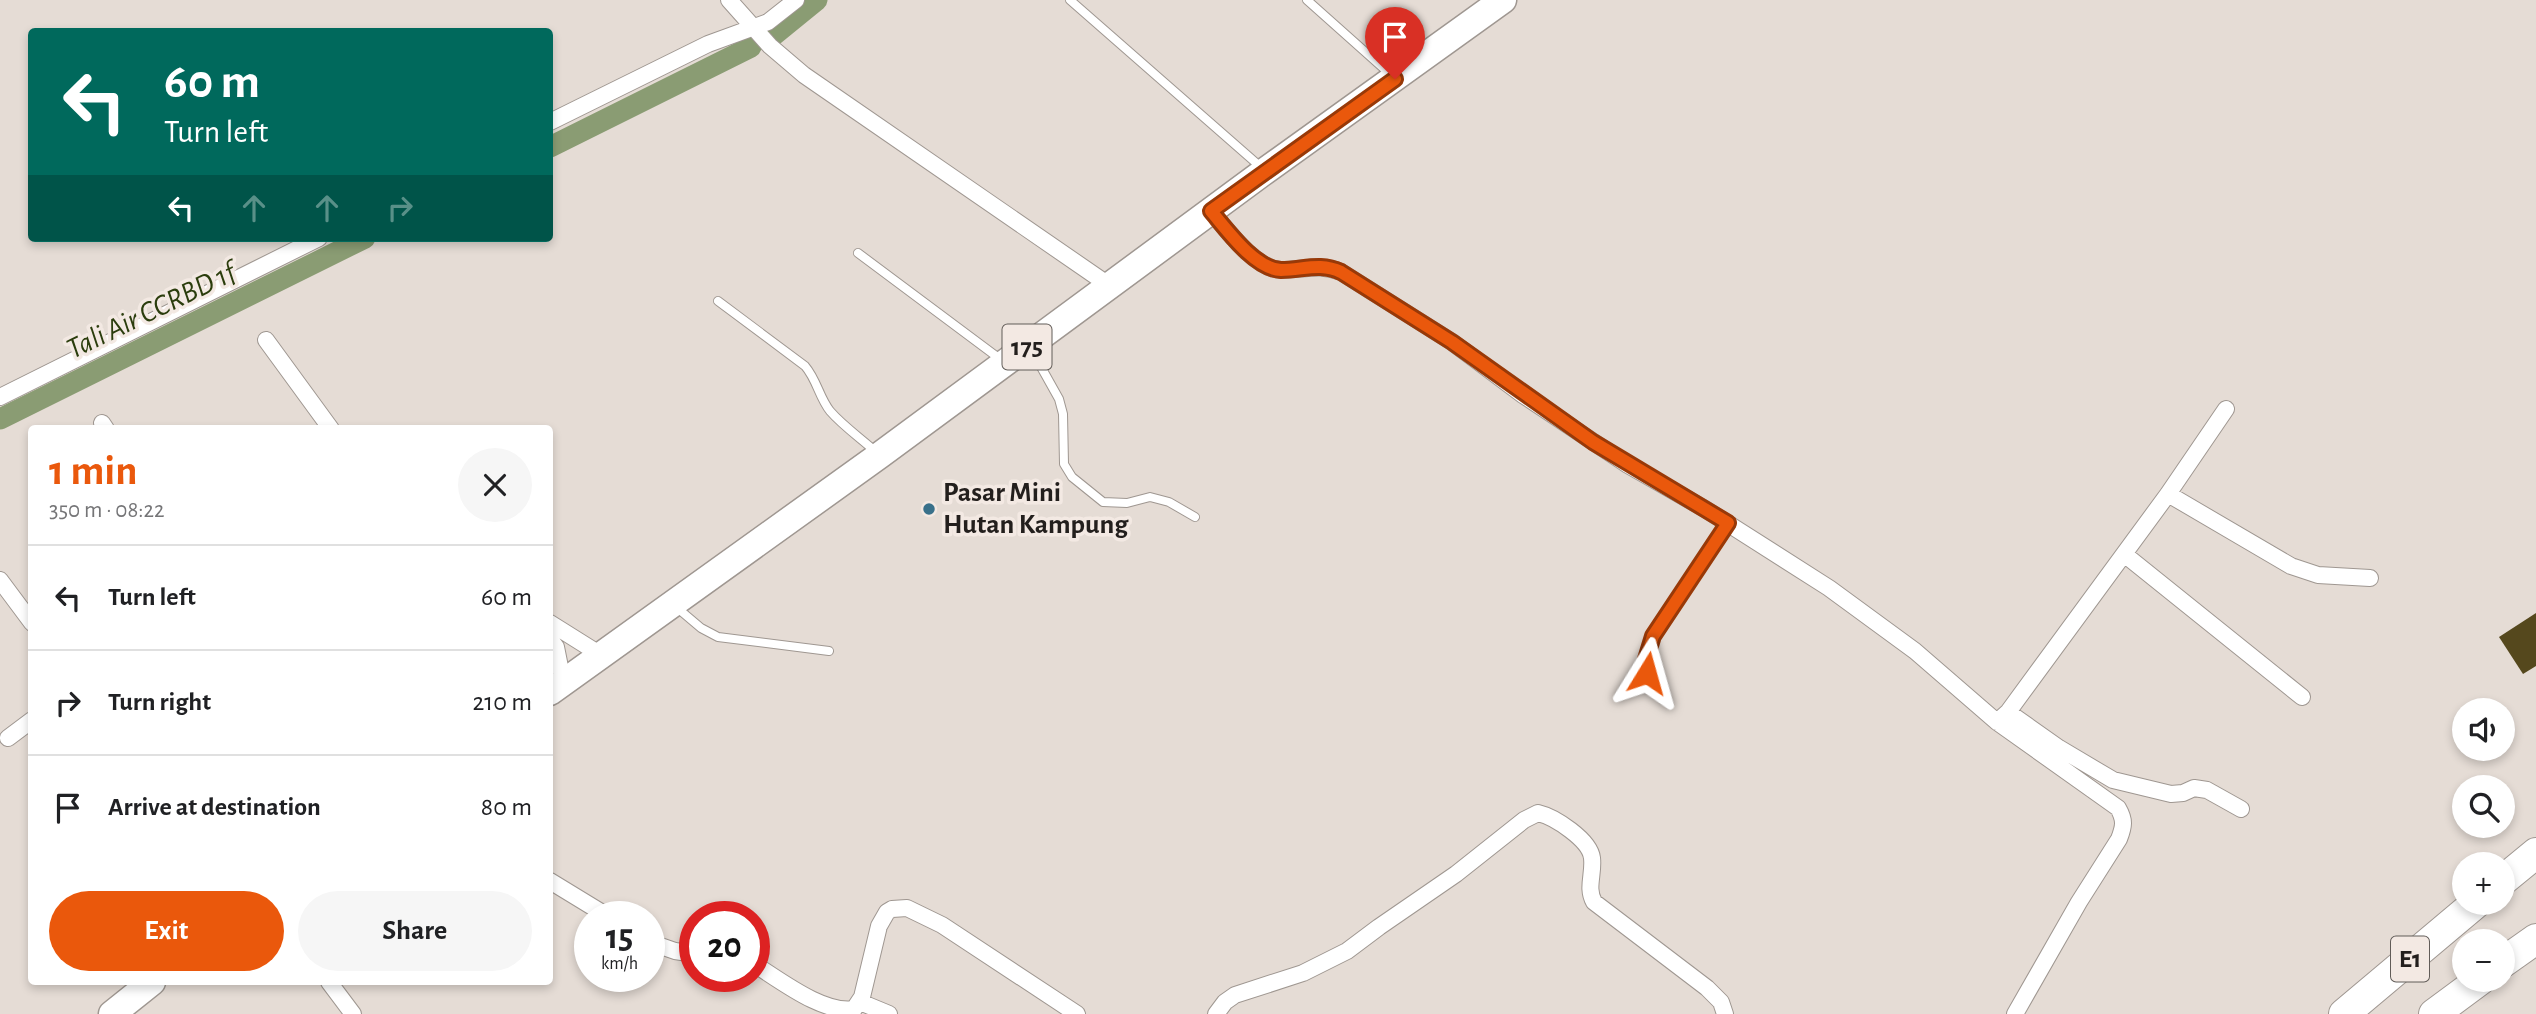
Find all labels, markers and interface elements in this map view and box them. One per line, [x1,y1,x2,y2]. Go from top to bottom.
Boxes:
pin [1365,7,1425,79]
icon: arrive [1376,18,1414,56]
icon: left [49,56,140,147]
text: 60 m [164,58,260,107]
text: Turn left [164,116,268,148]
icon: left [162,189,200,227]
icon: ahead [235,189,273,227]
icon: ahead [308,189,346,227]
icon: right [381,189,419,227]
water label: Tali Air CCRBD 1f [62,255,244,365]
road number: 175 [1002,324,1052,370]
button: close [458,448,532,522]
text: 1 min [49,450,138,492]
place label: Pasar Mini Hutan Kampung [943,479,1129,539]
text: 350 m · 08:22 [49,499,165,522]
marker: Pasar Mini Hutan Kampung [921,501,937,517]
icon: left [49,579,87,617]
text: Turn left [108,584,196,610]
text: 60 m [481,584,532,610]
position arrow [1610,636,1684,710]
icon: right [49,684,87,722]
text: Turn right [108,689,211,715]
text: 210 m [472,689,532,715]
map controls [2452,698,2515,992]
button: sound [2452,698,2515,761]
button: search [2452,775,2515,838]
icon: arrive [49,789,87,827]
text: Arrive at destination [108,794,321,820]
text: 80 m [481,794,532,820]
button: + [2452,852,2515,915]
button: Exit [49,891,284,971]
button: Share [298,891,532,971]
speed limit sign: 20 [679,901,770,992]
text: 15 [606,920,633,955]
button: − [2452,929,2515,992]
road number: E1 [2391,936,2429,982]
text: km/h [601,955,638,973]

